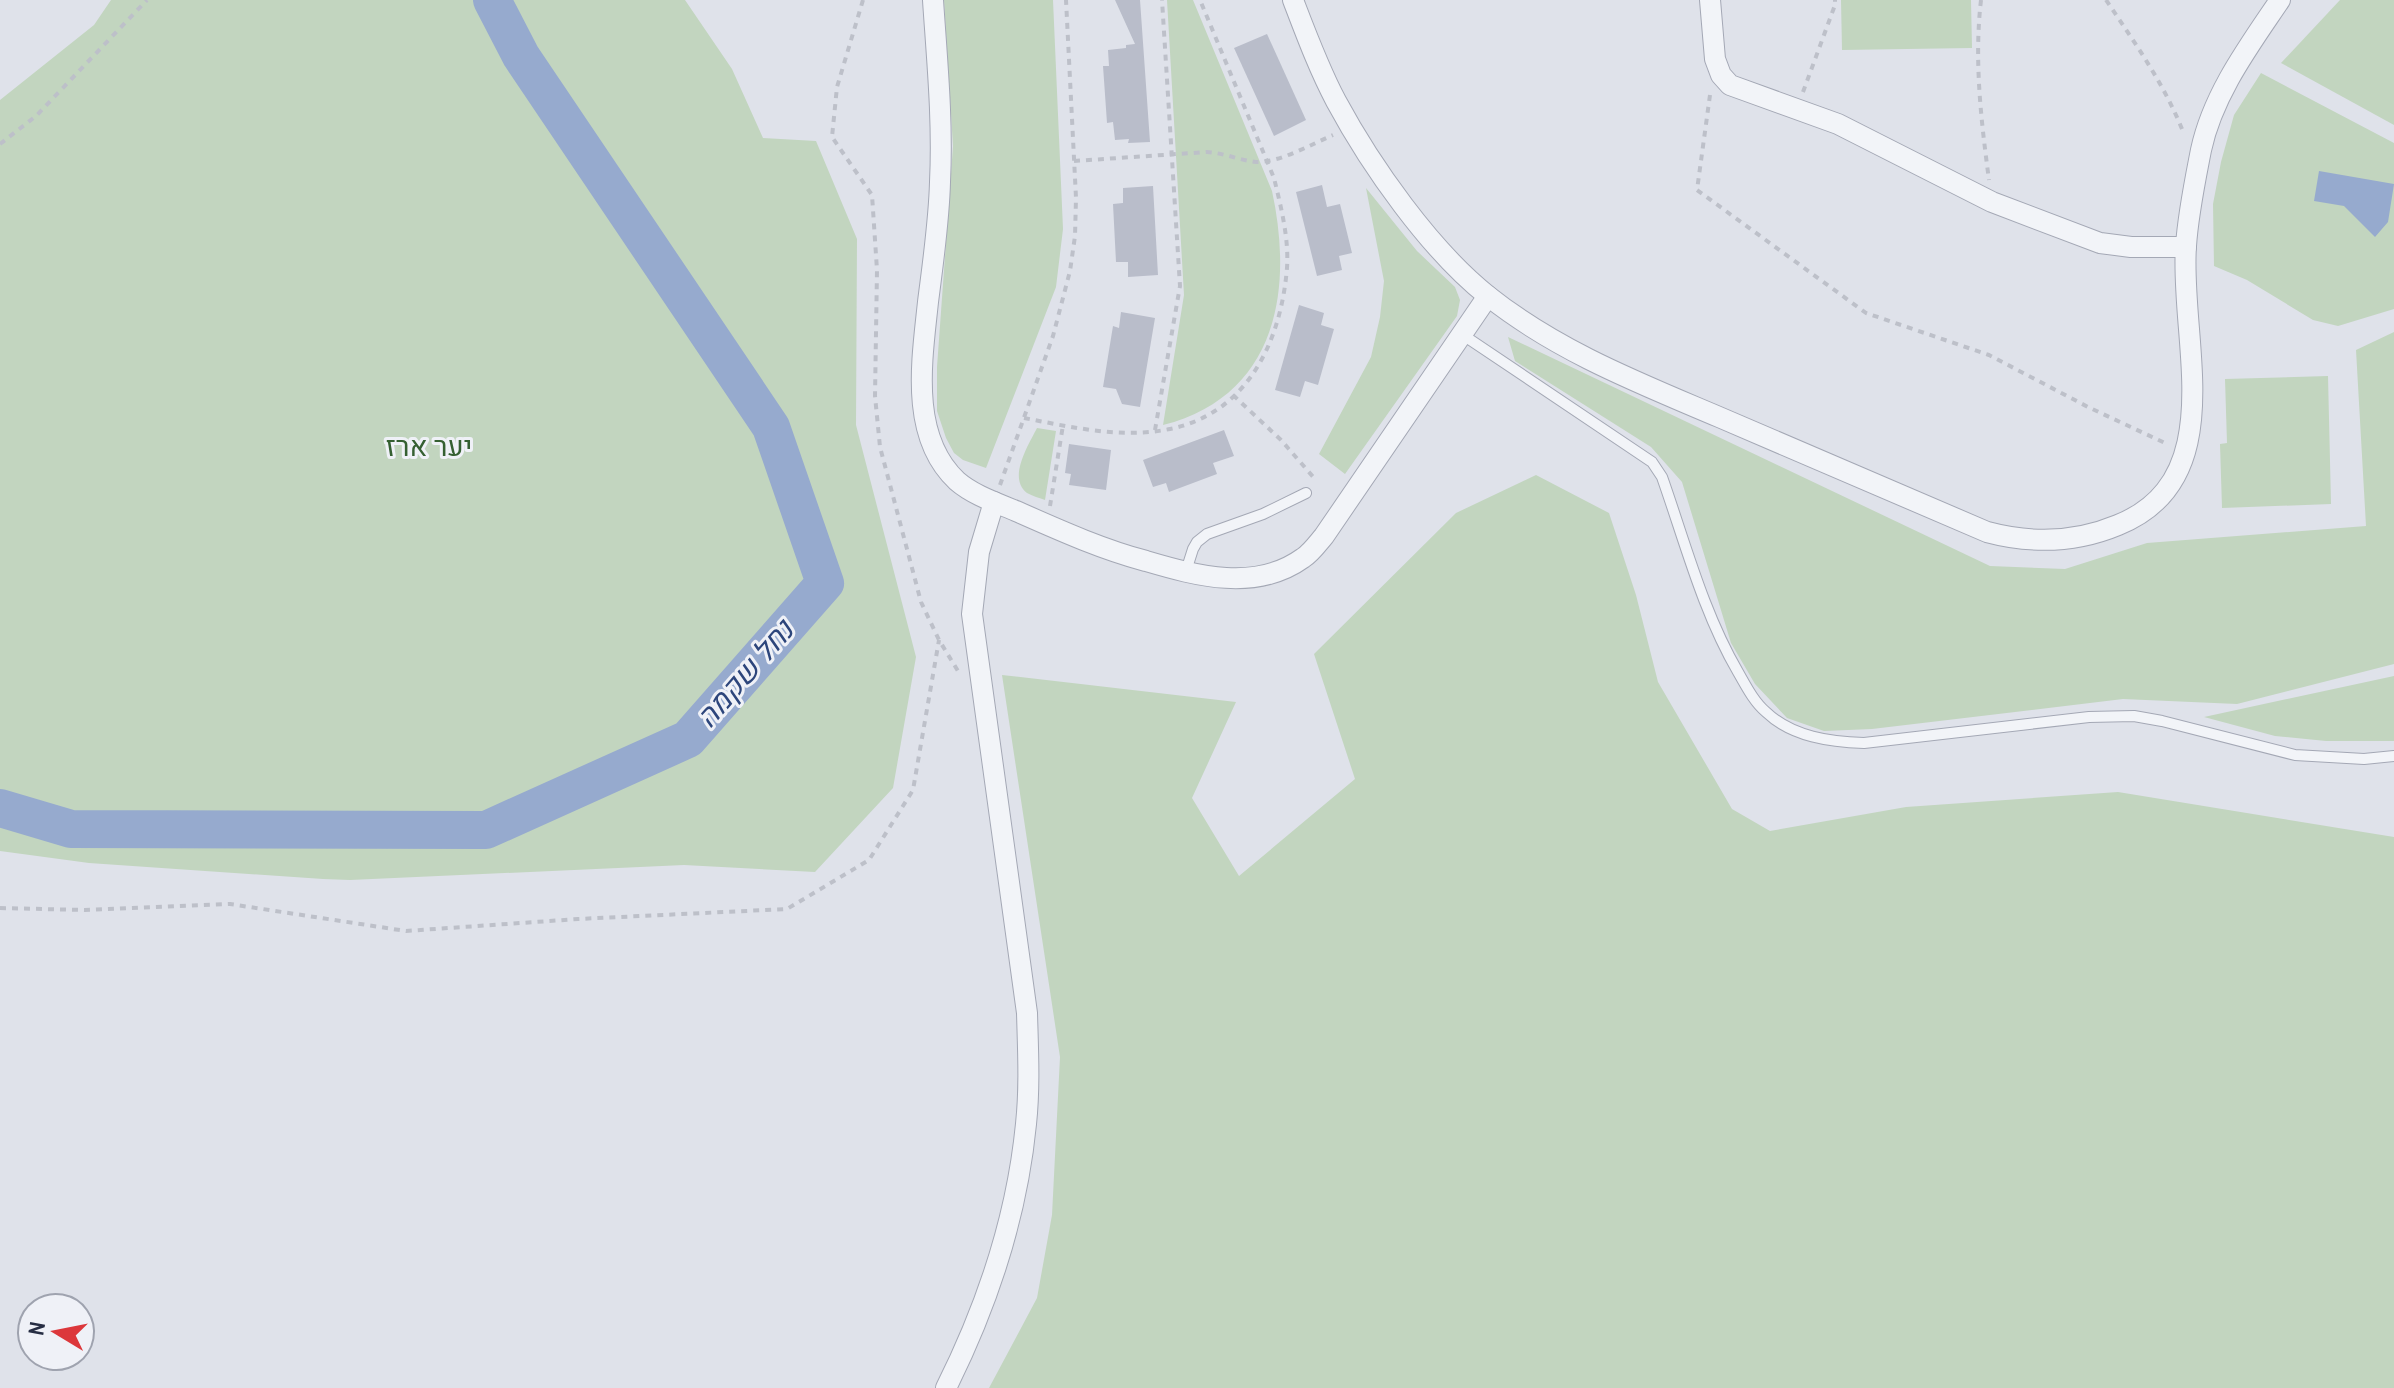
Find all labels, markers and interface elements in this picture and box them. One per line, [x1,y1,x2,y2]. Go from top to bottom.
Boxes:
park label: יער ארז [386,427,472,465]
water label: נחל שקמה [686,609,804,736]
north arrow [16,1292,96,1372]
text: N [20,1320,52,1338]

